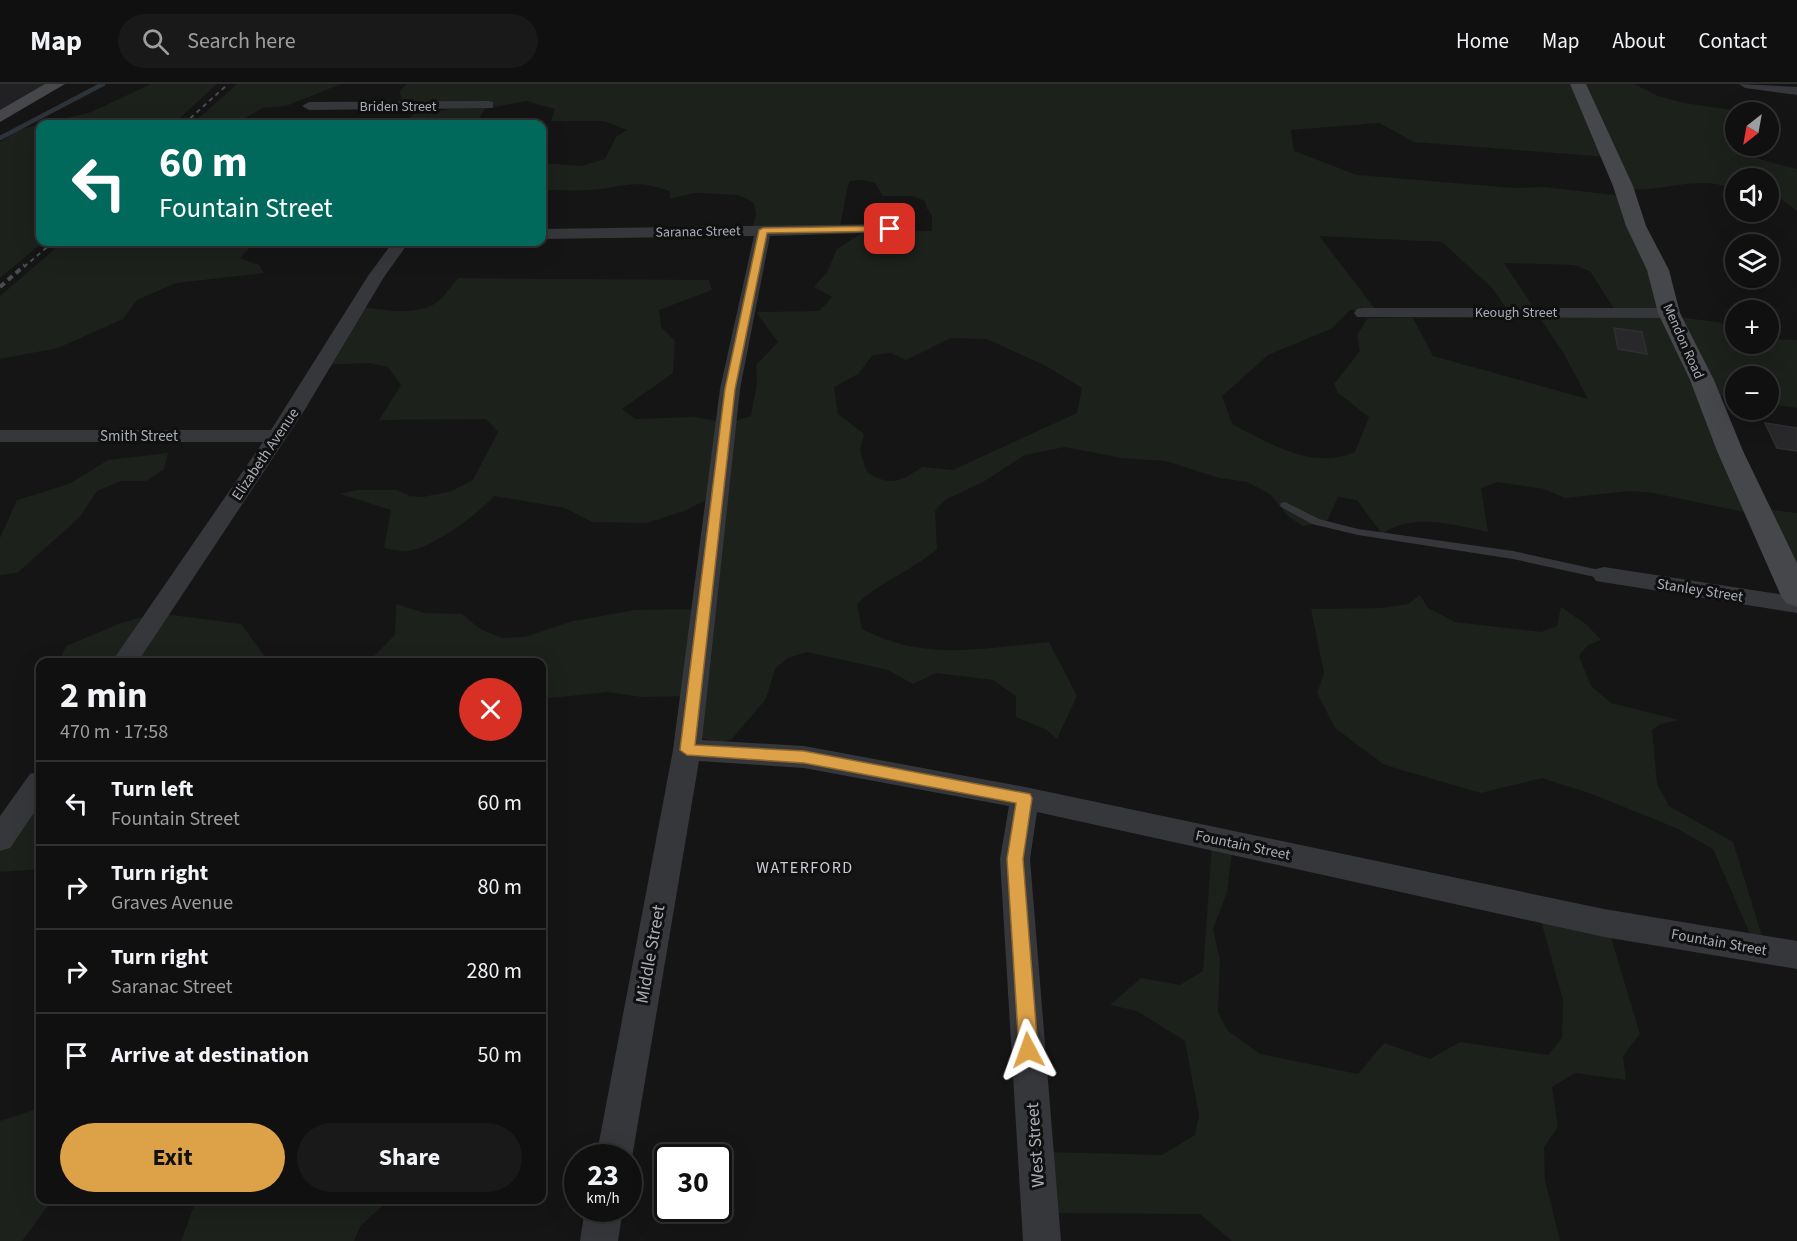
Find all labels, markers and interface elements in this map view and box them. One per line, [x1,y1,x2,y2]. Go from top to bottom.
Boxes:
search box [118,14,538,68]
text: Map [30,21,82,61]
icon: search [139,25,172,58]
text: Search here [187,25,296,57]
text: Home [1456,26,1509,56]
text: Map [1542,26,1580,56]
text: About [1613,26,1665,56]
text: Contact [1698,26,1767,56]
street label: Briden Street [360,97,437,117]
north arrow [1725,102,1779,156]
map controls [1725,102,1779,420]
text: 60 m [159,133,248,193]
icon: left [60,144,138,222]
button: sound [1725,168,1779,222]
text: Fountain Street [159,189,333,228]
pin [864,203,915,254]
icon: arrive [873,212,906,245]
street label: Saranac Street [655,221,741,243]
button: layers [1725,234,1779,288]
street label: Mendon Road [1658,300,1709,382]
button: + [1725,300,1779,354]
street label: Keough Street [1475,303,1558,323]
button: − [1725,366,1779,420]
street label: Elizabeth Avenue [227,404,304,505]
street label: Smith Street [100,426,178,447]
street label: Stanley Street [1655,573,1745,608]
text: 2 min [60,670,148,721]
button: close [459,678,522,741]
text: 470 m · 17:58 [60,718,168,746]
text: Turn left [111,773,193,805]
icon: left [60,787,93,820]
text: 60 m [477,787,522,819]
text: Fountain Street [111,805,240,833]
street label: Fountain Street [1194,825,1292,866]
text: Turn right [111,857,208,889]
district label: WATERFORD [756,857,854,879]
icon: right [60,871,93,904]
text: 80 m [477,871,522,903]
text: Graves Avenue [111,889,233,917]
street label: Middle Street [630,903,671,1005]
street label: Fountain Street [1670,924,1768,961]
text: Turn right [111,941,208,973]
icon: right [60,955,93,988]
text: 280 m [467,955,522,987]
text: Saranac Street [111,973,233,1001]
position arrow [996,1018,1060,1082]
icon: arrive [60,1039,93,1072]
text: Arrive at destination [111,1039,309,1071]
text: 50 m [477,1039,522,1071]
street label: West Street [1020,1102,1051,1188]
button: Exit [60,1123,285,1192]
button: Share [297,1123,522,1192]
speed limit sign: 30 [654,1144,732,1222]
text: 23 [587,1154,619,1197]
text: km/h [586,1188,620,1209]

